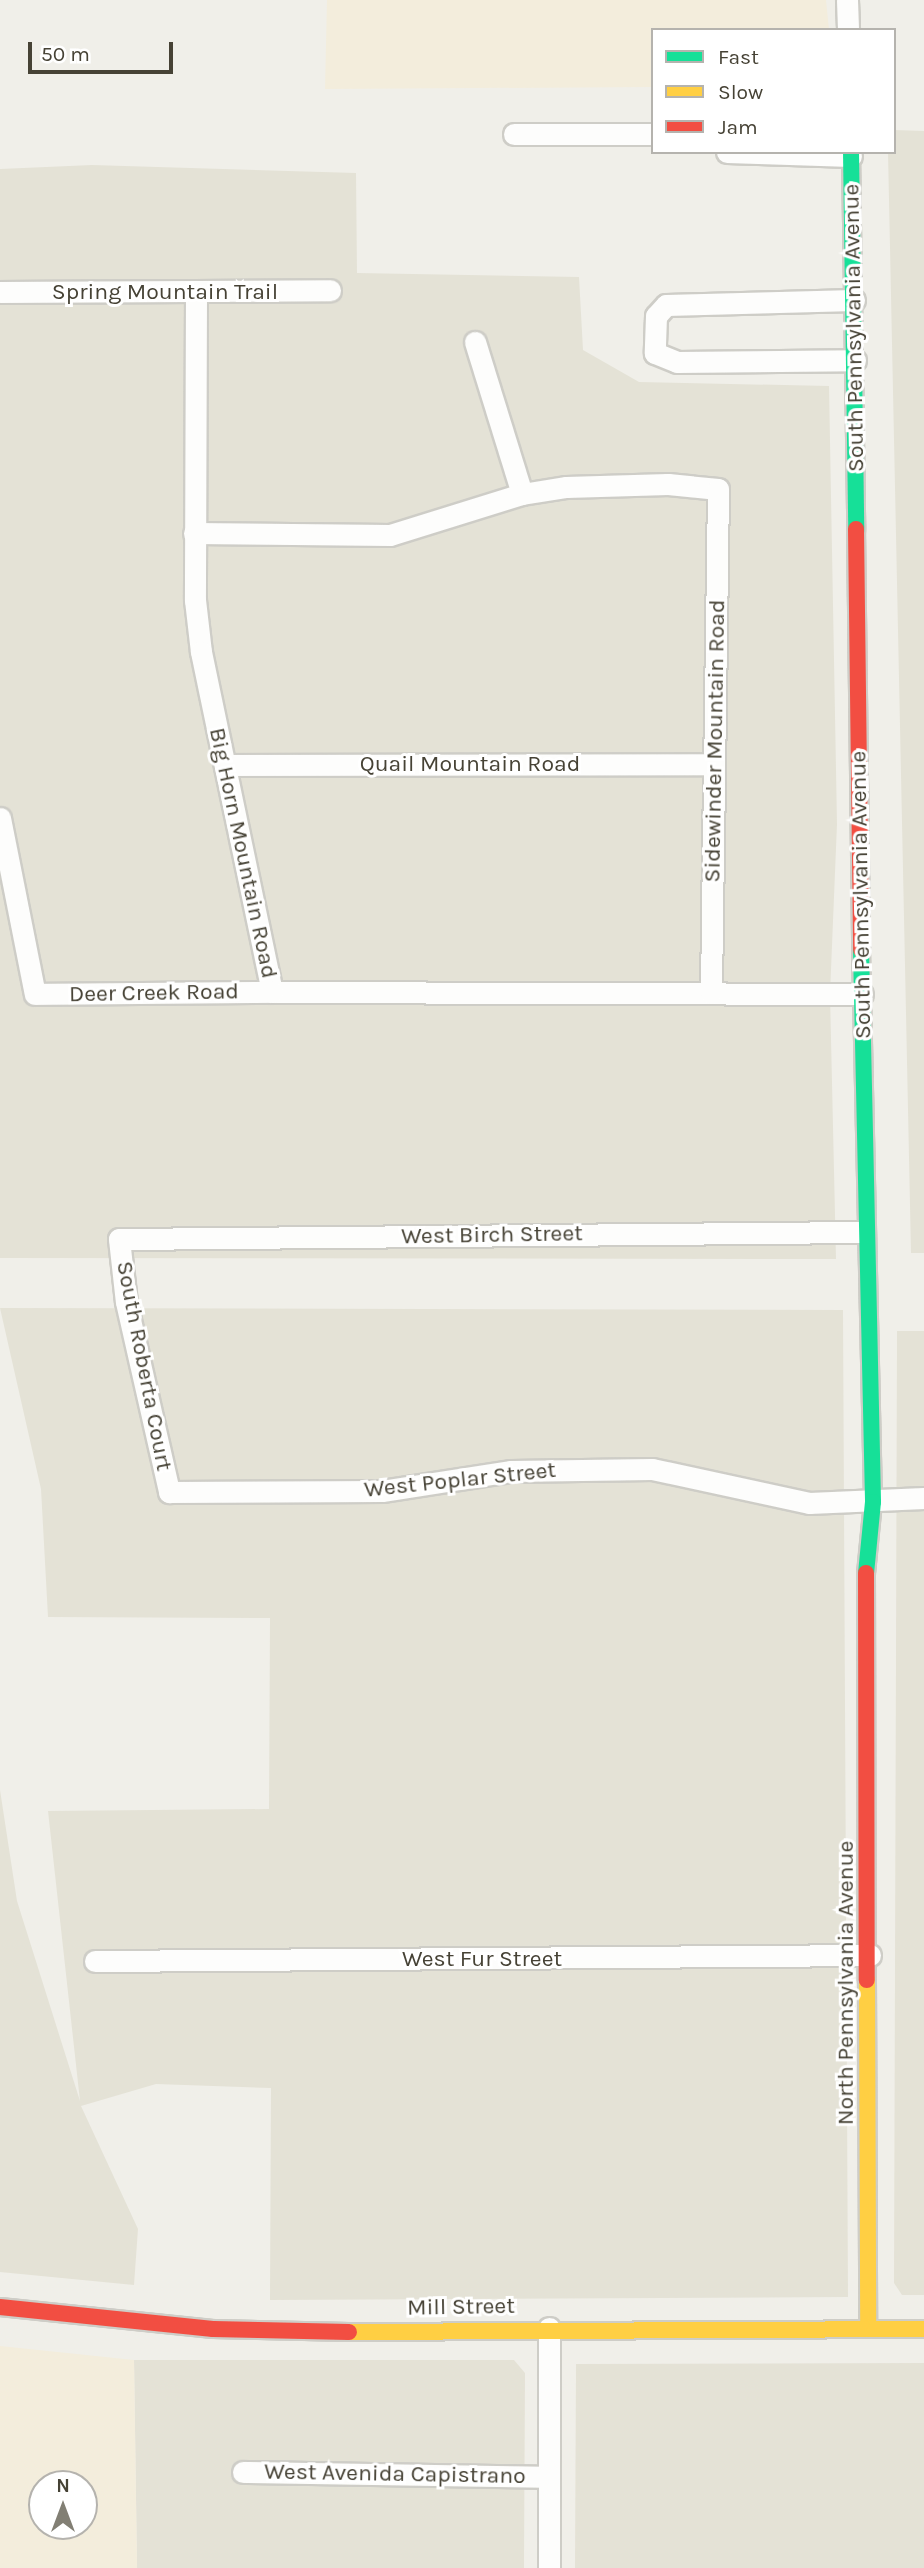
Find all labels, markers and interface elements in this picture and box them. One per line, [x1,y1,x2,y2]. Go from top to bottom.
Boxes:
scale bar [32,28,177,72]
legend [651,28,896,154]
text: 50 m [41,42,90,66]
text: Fast [718,45,759,69]
text: Slow [718,80,763,104]
text: Jam [718,115,758,139]
street label: South Pennsylvania Avenue [838,184,870,472]
street label: Spring Mountain Trail [52,278,278,306]
street label: Sidewinder Mountain Road [699,599,731,883]
street label: Big Horn Mountain Road [203,725,283,981]
street label: Quail Mountain Road [360,750,580,778]
street label: South Pennsylvania Avenue [845,751,877,1039]
street label: Deer Creek Road [69,978,239,1008]
street label: West Birch Street [401,1220,583,1250]
street label: South Roberta Court [110,1259,178,1473]
street label: West Poplar Street [363,1456,557,1504]
street label: North Pennsylvania Avenue [832,1841,860,2125]
street label: West Fur Street [402,1945,562,1973]
street label: Mill Street [407,2292,515,2322]
street label: West Avenida Capistrano [264,2458,526,2490]
north arrow [28,2470,98,2540]
text: N [56,2475,70,2497]

